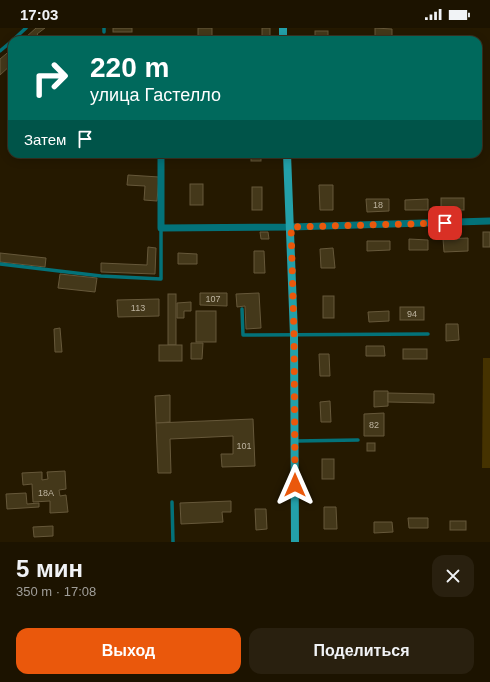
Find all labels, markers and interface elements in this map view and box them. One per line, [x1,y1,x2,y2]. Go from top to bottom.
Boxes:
text: 17:03 [20,6,58,23]
icon: right [24,52,76,104]
text: 220 m [90,52,169,83]
text: улица Гастелло [90,85,221,105]
icon: arrive [74,128,96,150]
text: Затем [24,131,66,148]
house number: 18 [373,200,383,210]
pin [428,206,462,240]
icon: arrive [434,212,456,234]
house number: 107 [205,294,221,304]
house number: 113 [131,303,145,313]
house number: 94 [407,309,417,319]
house number: 82 [369,420,379,430]
house number: 101 [236,441,252,451]
position arrow [274,464,316,506]
house number: 18А [38,488,54,498]
text: 5 мин [16,555,83,582]
button: close [432,555,474,597]
text: 350 m · 17:08 [16,584,96,599]
button: Выход [16,628,241,674]
button: Поделиться [249,628,474,674]

